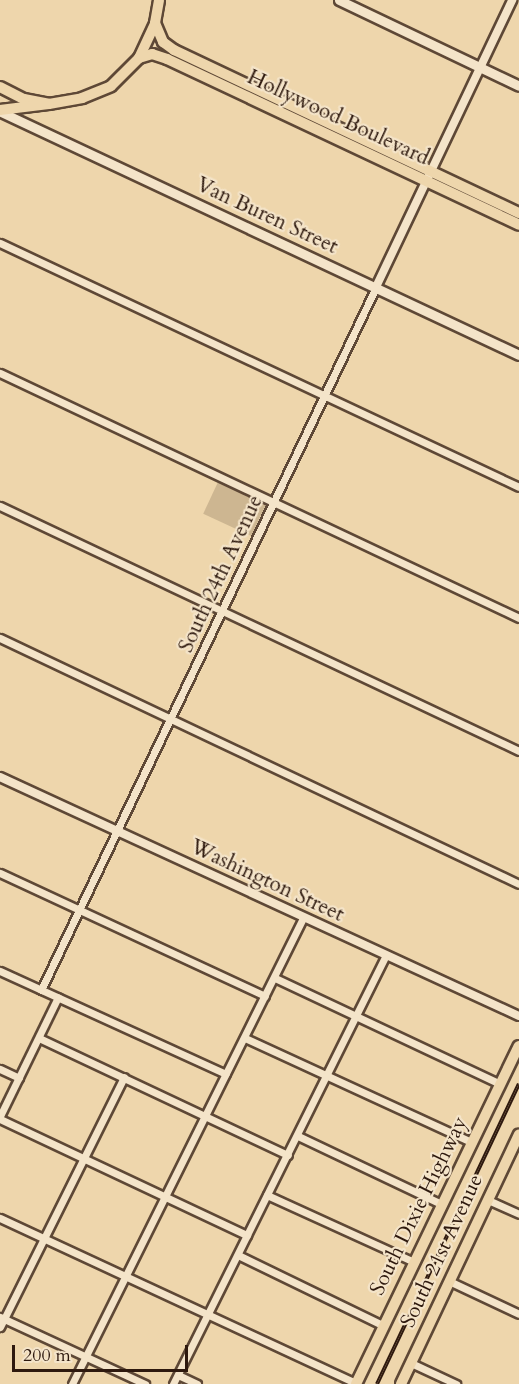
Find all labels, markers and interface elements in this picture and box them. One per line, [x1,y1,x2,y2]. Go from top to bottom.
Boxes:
street label: Hollywood Boulevard [243,65,433,171]
street label: Van Buren Street [192,172,342,260]
street label: South 24th Avenue [174,491,268,657]
street label: Washington Street [186,834,348,928]
street label: South Dixie Highway [365,1113,473,1299]
street label: South 21st Avenue [395,1170,489,1332]
scale bar [15,1333,190,1371]
text: 200 m [23,1343,71,1368]

